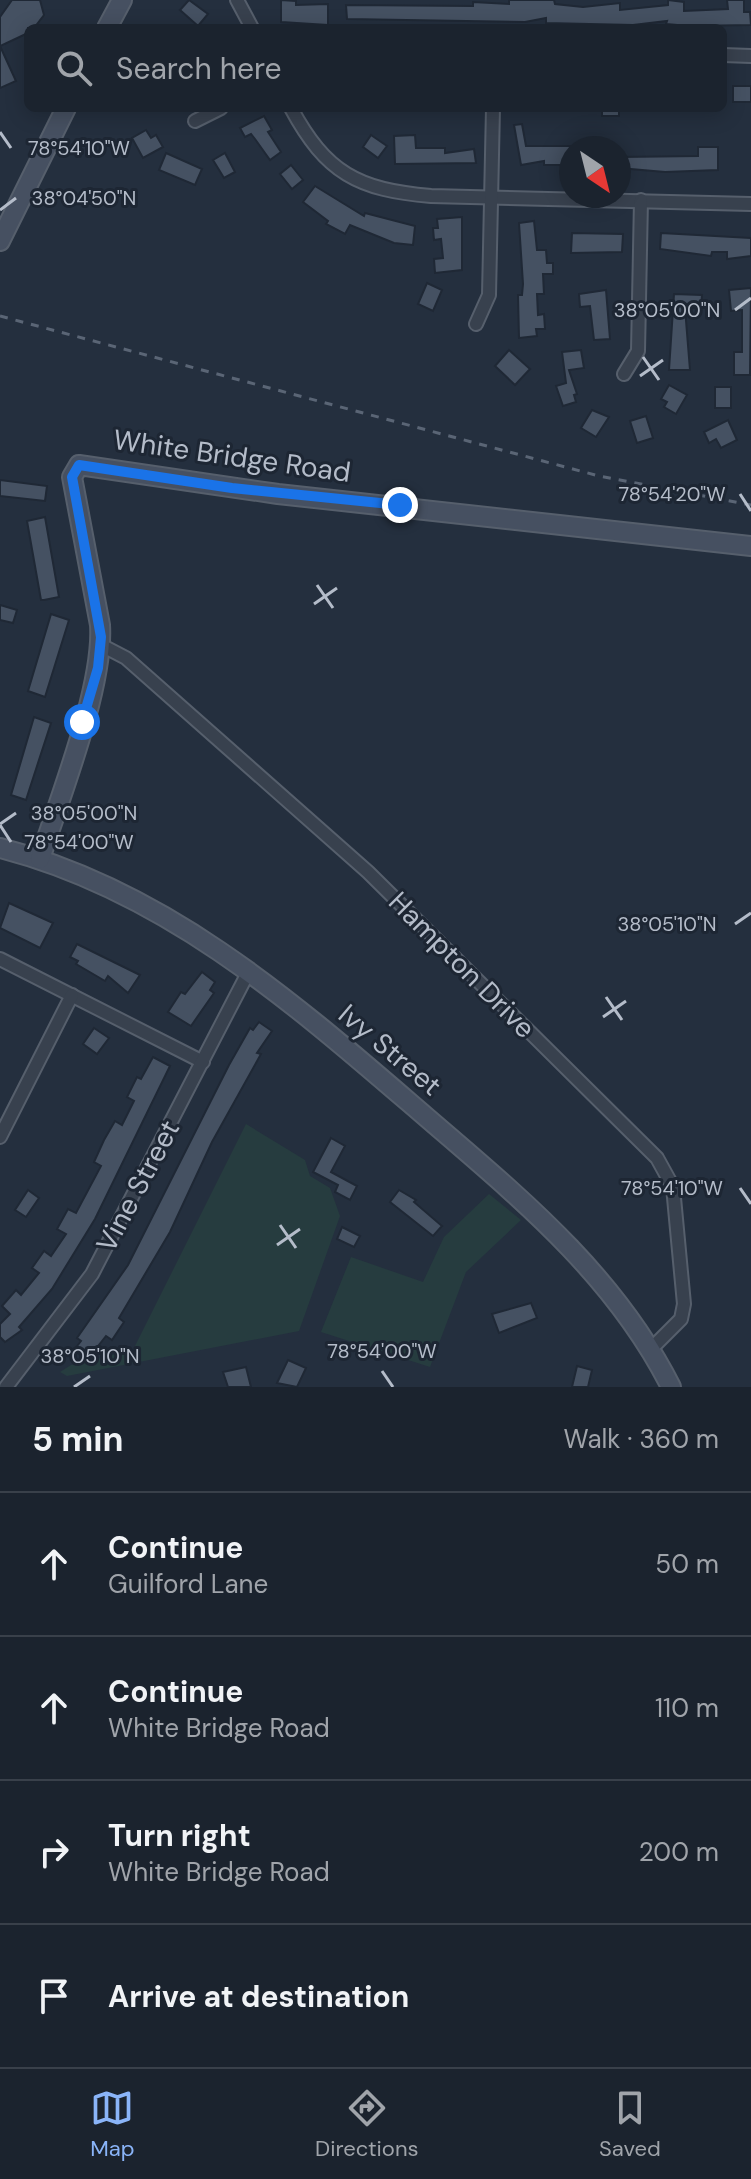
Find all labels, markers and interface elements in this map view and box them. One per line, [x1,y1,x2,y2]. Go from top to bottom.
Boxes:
search box [24,24,727,112]
icon: search [52,46,96,90]
text: Search here [116,49,282,88]
text: 78°54'10"W [28,135,130,161]
north arrow [559,136,631,208]
text: 38°04'50"N [32,185,136,211]
text: 38°05'00"N [614,297,720,323]
street label: White Bridge Road [111,421,353,491]
text: 78°54'20"W [618,481,726,507]
route end [382,487,418,523]
route start [64,704,100,740]
text: 38°05'00"N [31,800,137,826]
text: 78°54'00"W [24,829,134,855]
street label: Hampton Drive [381,884,543,1046]
text: 38°05'10"N [617,911,717,937]
street label: Ivy Street [331,996,449,1104]
street label: Vine Street [88,1114,188,1258]
text: 78°54'10"W [621,1175,723,1201]
text: 78°54'00"W [327,1338,437,1364]
text: 38°05'10"N [40,1343,140,1369]
text: 5 min [32,1417,123,1462]
text: Walk · 360 m [564,1422,719,1456]
text: Continue [108,1528,243,1567]
icon: ahead [32,1542,76,1586]
text: 50 m [655,1547,719,1581]
text: Guilford Lane [108,1567,268,1601]
text: Continue [108,1672,243,1711]
icon: ahead [32,1686,76,1730]
text: 110 m [655,1691,719,1725]
text: White Bridge Road [108,1711,330,1745]
text: Turn right [108,1816,251,1855]
icon: right [32,1830,76,1874]
text: 200 m [639,1835,719,1869]
text: White Bridge Road [108,1855,330,1889]
icon: arrive [32,1974,76,2018]
text: Arrive at destination [108,1977,409,2016]
tab: Map [90,2086,135,2163]
tab: Directions [315,2086,419,2163]
tab: Saved [599,2086,661,2163]

